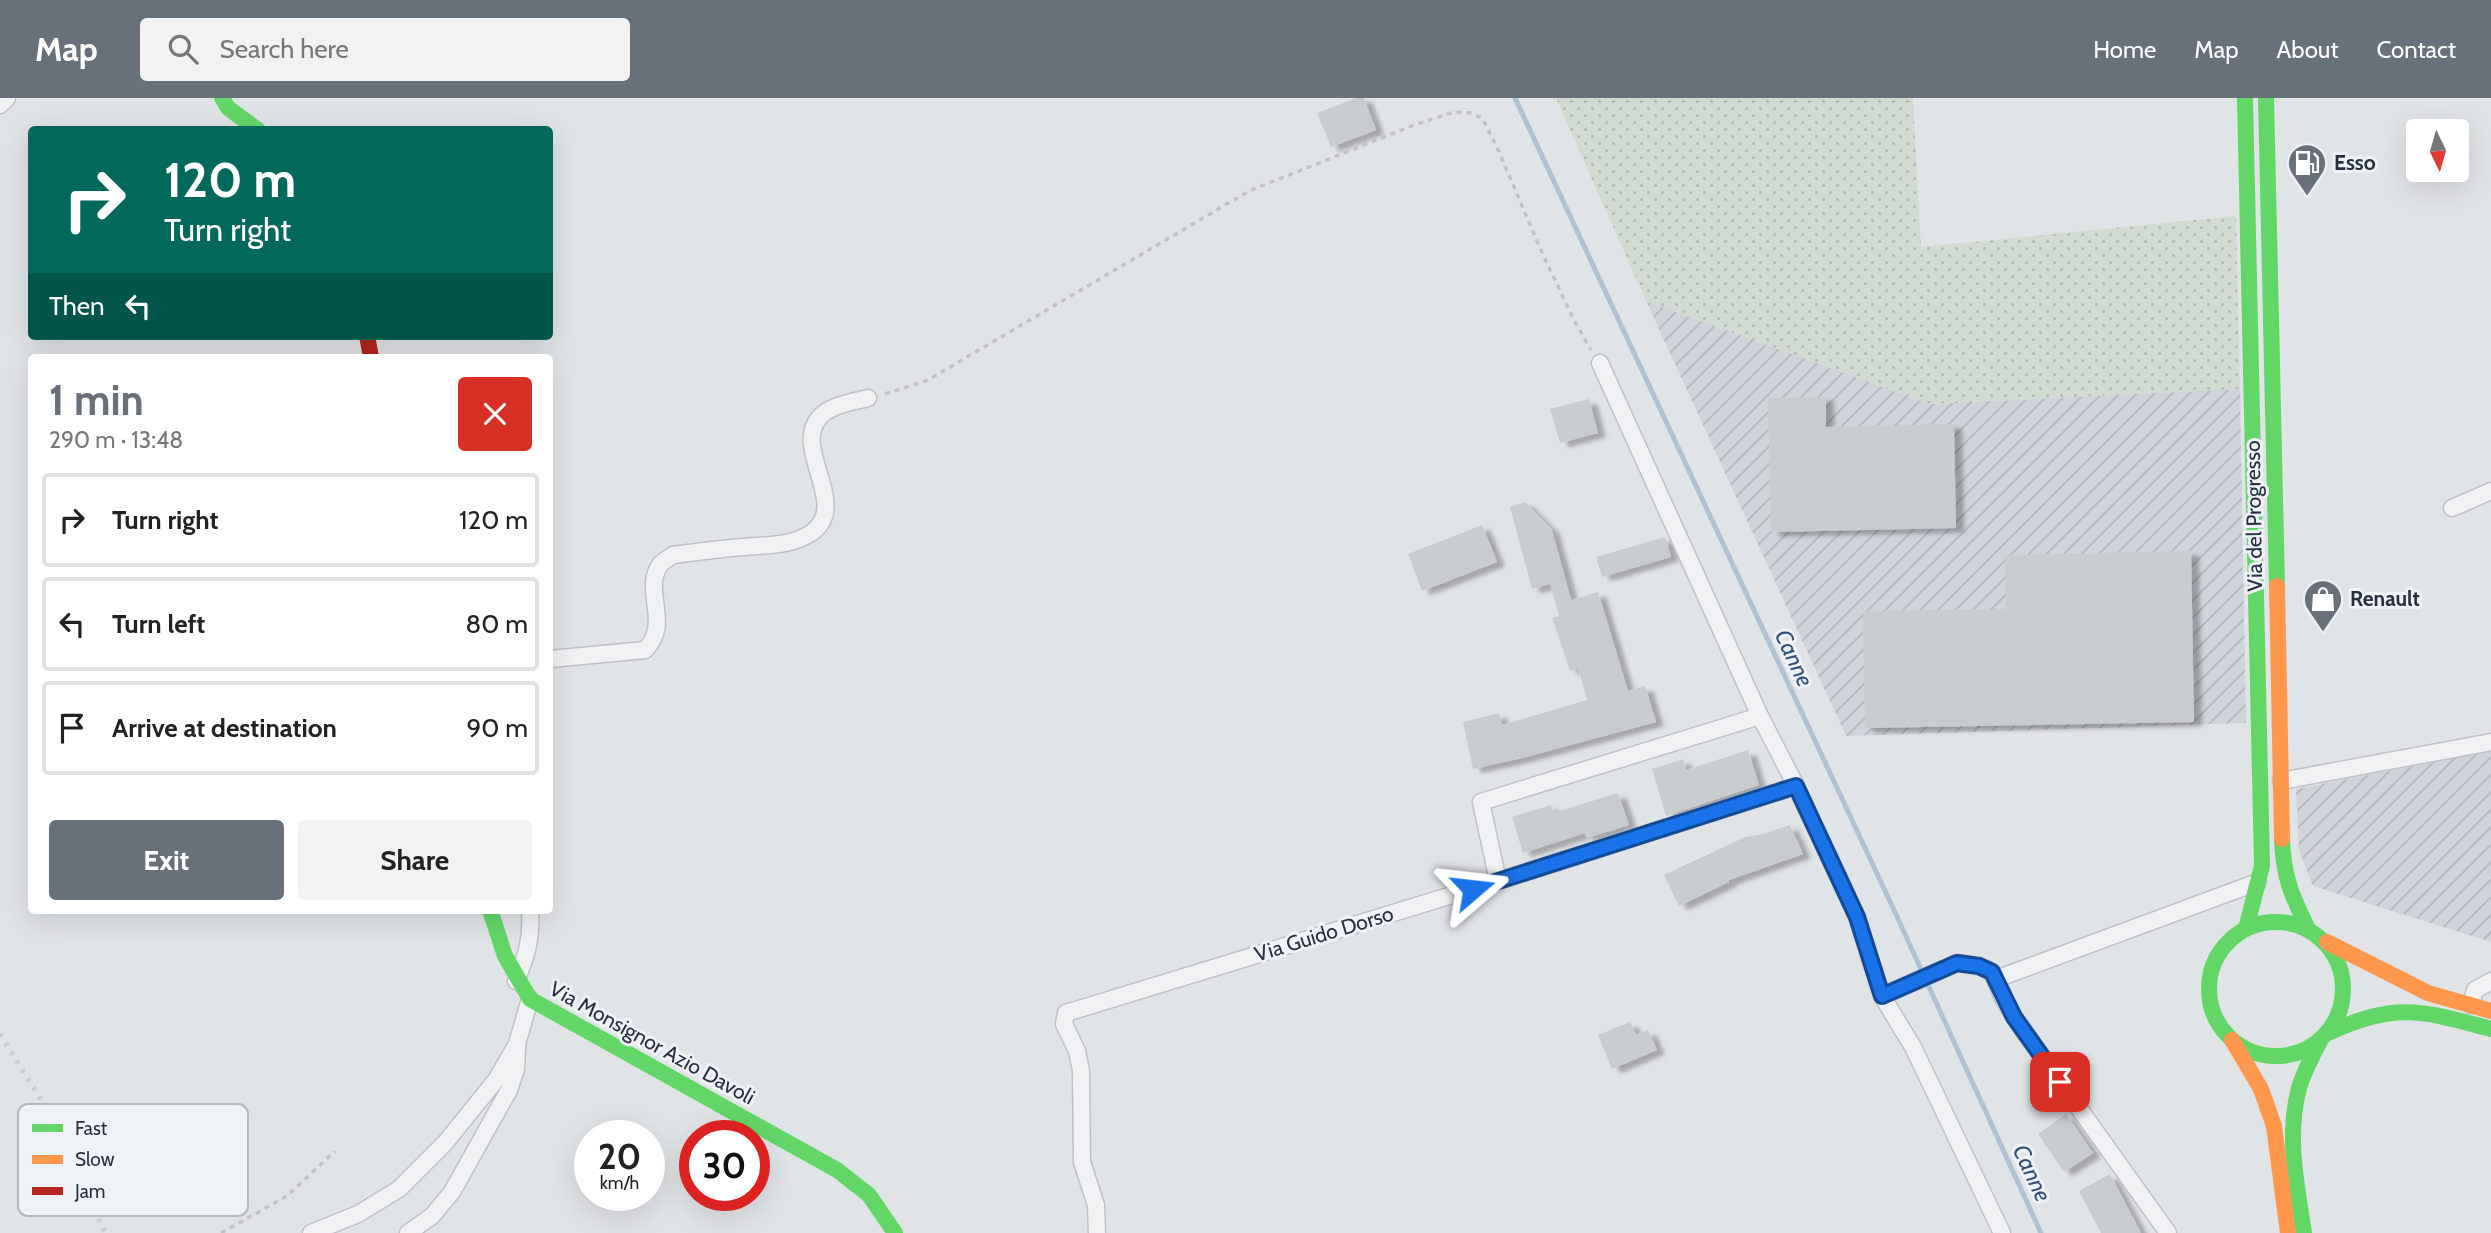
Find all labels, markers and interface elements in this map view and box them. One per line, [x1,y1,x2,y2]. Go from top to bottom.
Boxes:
search box [140,18,630,81]
text: Map [35,29,98,69]
icon: search [164,30,202,68]
text: Search here [220,33,349,65]
text: Home [2093,35,2156,64]
text: Map [2194,35,2239,64]
text: About [2277,35,2339,64]
text: Contact [2377,35,2456,64]
north arrow [2406,119,2469,182]
map controls [2406,119,2469,182]
fuel station icon: Esso [2286,142,2328,197]
text: 120 m [164,150,296,209]
place label: Esso [2334,150,2376,175]
icon: right [49,154,140,245]
text: Turn right [164,210,291,249]
icon: left [119,287,157,325]
text: Then [49,290,105,322]
text: 1 min [49,374,144,426]
button: close [458,377,532,451]
text: 290 m · 13:48 [49,426,183,454]
street label: Via del Progresso [2240,440,2267,592]
icon: right [53,501,91,539]
text: Turn right [112,504,218,536]
text: 120 m [459,504,528,536]
shop icon: Renault [2302,578,2344,633]
place label: Renault [2350,586,2420,611]
icon: left [53,605,91,643]
text: Turn left [112,608,205,640]
text: 80 m [465,608,528,640]
water label: Canne [1769,625,1819,691]
icon: arrive [53,709,91,747]
text: Arrive at destination [112,712,337,744]
text: 90 m [466,712,528,744]
button: Exit [49,820,284,900]
button: Share [298,820,532,900]
position arrow [1436,852,1510,926]
street label: Via Guido Dorso [1251,901,1396,967]
street label: Via Monsignor Azio Davoli [545,976,759,1109]
pin [2030,1052,2090,1112]
icon: arrive [2041,1063,2079,1101]
legend [18,1104,248,1216]
text: Fast [75,1117,108,1140]
speed limit sign: 30 [679,1120,770,1211]
text: 20 [598,1135,641,1178]
water label: Canne [2007,1140,2057,1206]
text: Slow [75,1148,115,1171]
text: km/h [600,1172,639,1194]
text: Jam [74,1180,105,1203]

